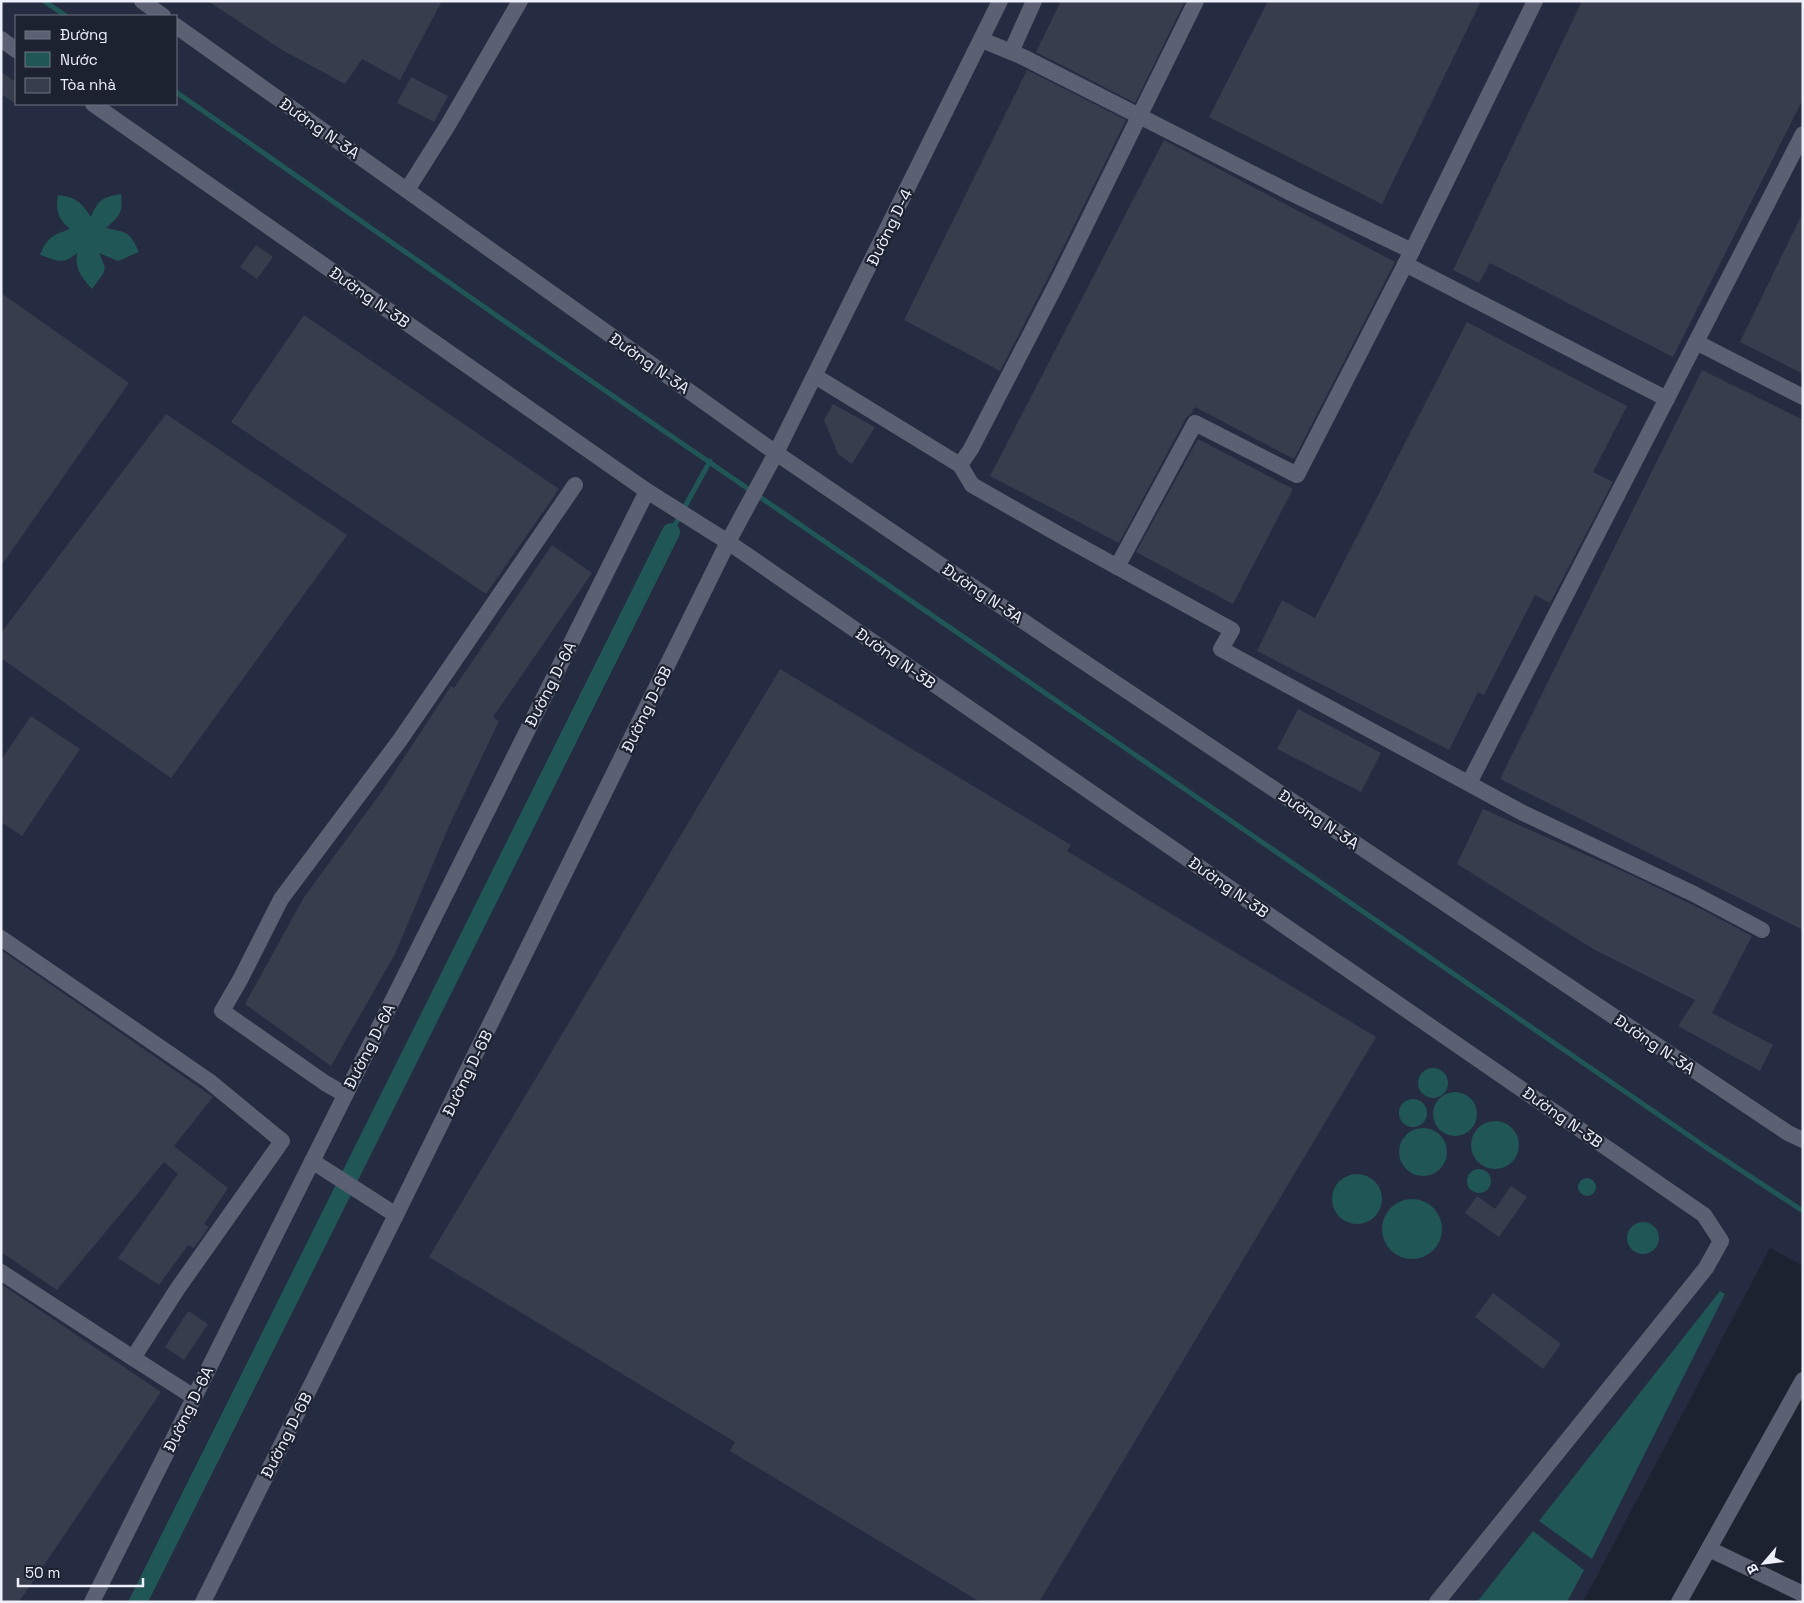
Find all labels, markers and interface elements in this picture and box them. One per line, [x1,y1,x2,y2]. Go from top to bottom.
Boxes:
legend [15,15,178,105]
text: Đường [60,25,108,44]
text: Nước [60,50,98,69]
text: Tòa nhà [60,75,116,94]
street label: Đường N-3A [276,93,364,164]
street label: Đường D-4 [862,185,917,269]
street label: Đường N-3B [326,262,414,333]
street label: Đường N-3A [606,328,694,399]
street label: Đường N-3A [938,559,1027,628]
street label: Đường N-3B [852,623,940,694]
street label: Đường D-6A [520,638,581,730]
street label: Đường D-6B [617,663,676,756]
street label: Đường N-3A [1274,785,1363,854]
street label: Đường N-3B [1185,852,1273,923]
street label: Đường D-6A [339,1000,400,1092]
street label: Đường N-3A [1610,1010,1699,1079]
street label: Đường D-6B [438,1027,497,1120]
street label: Đường N-3B [1519,1082,1607,1153]
street label: Đường D-6A [159,1363,218,1456]
street label: Đường D-6B [256,1389,317,1482]
north arrow [1739,1538,1789,1588]
scale bar [18,1556,142,1588]
text: B [1742,1561,1763,1577]
text: 50 m [25,1563,60,1582]

